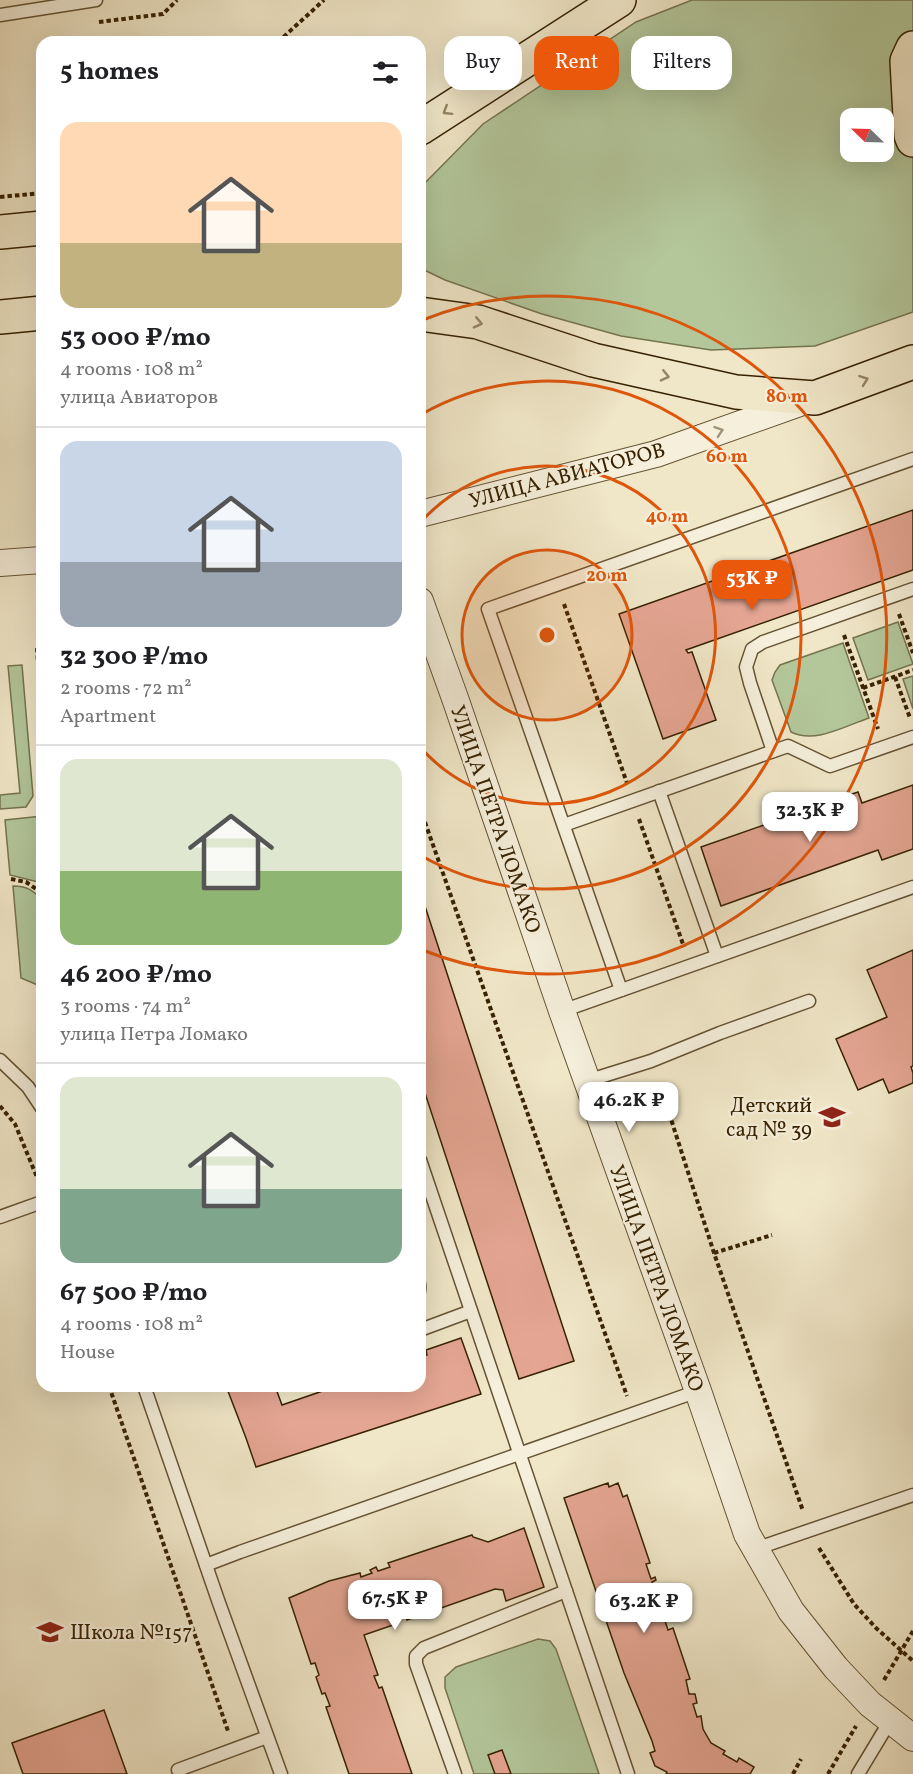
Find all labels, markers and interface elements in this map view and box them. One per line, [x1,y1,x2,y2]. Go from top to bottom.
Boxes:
chip: Buy [444,36,522,90]
chip: Rent [534,36,619,90]
chip: Filters [631,36,732,90]
text: 5 homes [60,54,159,90]
icon: filters [369,56,402,89]
one-way arrow [442,104,453,115]
north arrow [840,108,894,162]
map controls [840,108,894,162]
icon: home [177,161,285,269]
one-way arrow [473,316,483,329]
text: 53 000 ₽/mo [60,320,211,356]
text: 4 rooms · 108 m² [60,356,203,384]
one-way arrow [660,369,670,382]
one-way arrow [858,375,869,387]
text: улица Авиаторов [60,384,218,412]
text: 80 m [766,385,808,410]
one-way arrow [713,426,724,439]
street label: УЛИЦА АВИАТОРОВ [466,436,669,517]
text: 60 m [706,445,748,470]
icon: home [177,480,285,588]
text: 40 m [646,505,688,530]
pin: 53K ₽ [710,560,794,611]
text: 20 m [586,564,628,589]
text: 53K ₽ [726,565,778,593]
centre of rings [537,625,557,645]
text: 32 300 ₽/mo [60,639,208,675]
text: 2 rooms · 72 m² [60,675,192,703]
street label: УЛИЦА ПЕТРА ЛОМАКО [442,702,547,937]
text: Apartment [60,703,156,731]
pin: 32.3K ₽ [755,792,865,843]
text: 32.3K ₽ [776,797,844,825]
icon: home [177,798,285,906]
text: 46 200 ₽/mo [60,957,212,993]
text: 3 rooms · 74 m² [60,993,191,1021]
text: улица Петра Ломако [60,1021,248,1049]
pin: 46.2K ₽ [574,1082,684,1133]
text: 46.2K ₽ [593,1087,665,1115]
place label: Детский сад № 39 [726,1092,812,1145]
school or university icon: Детский сад № 39 [817,1102,847,1132]
icon: home [177,1116,285,1224]
street label: УЛИЦА ПЕТРА ЛОМАКО [601,1161,710,1396]
text: 67 500 ₽/mo [60,1275,208,1311]
text: 4 rooms · 108 m² [60,1311,203,1339]
text: House [60,1339,115,1367]
pin: 67.5K ₽ [340,1580,450,1631]
pin: 63.2K ₽ [589,1583,699,1634]
text: 67.5K ₽ [362,1585,428,1613]
text: 63.2K ₽ [609,1588,679,1616]
school or university icon: Школа №157 [35,1617,65,1647]
place label: Школа №157 [70,1619,192,1648]

